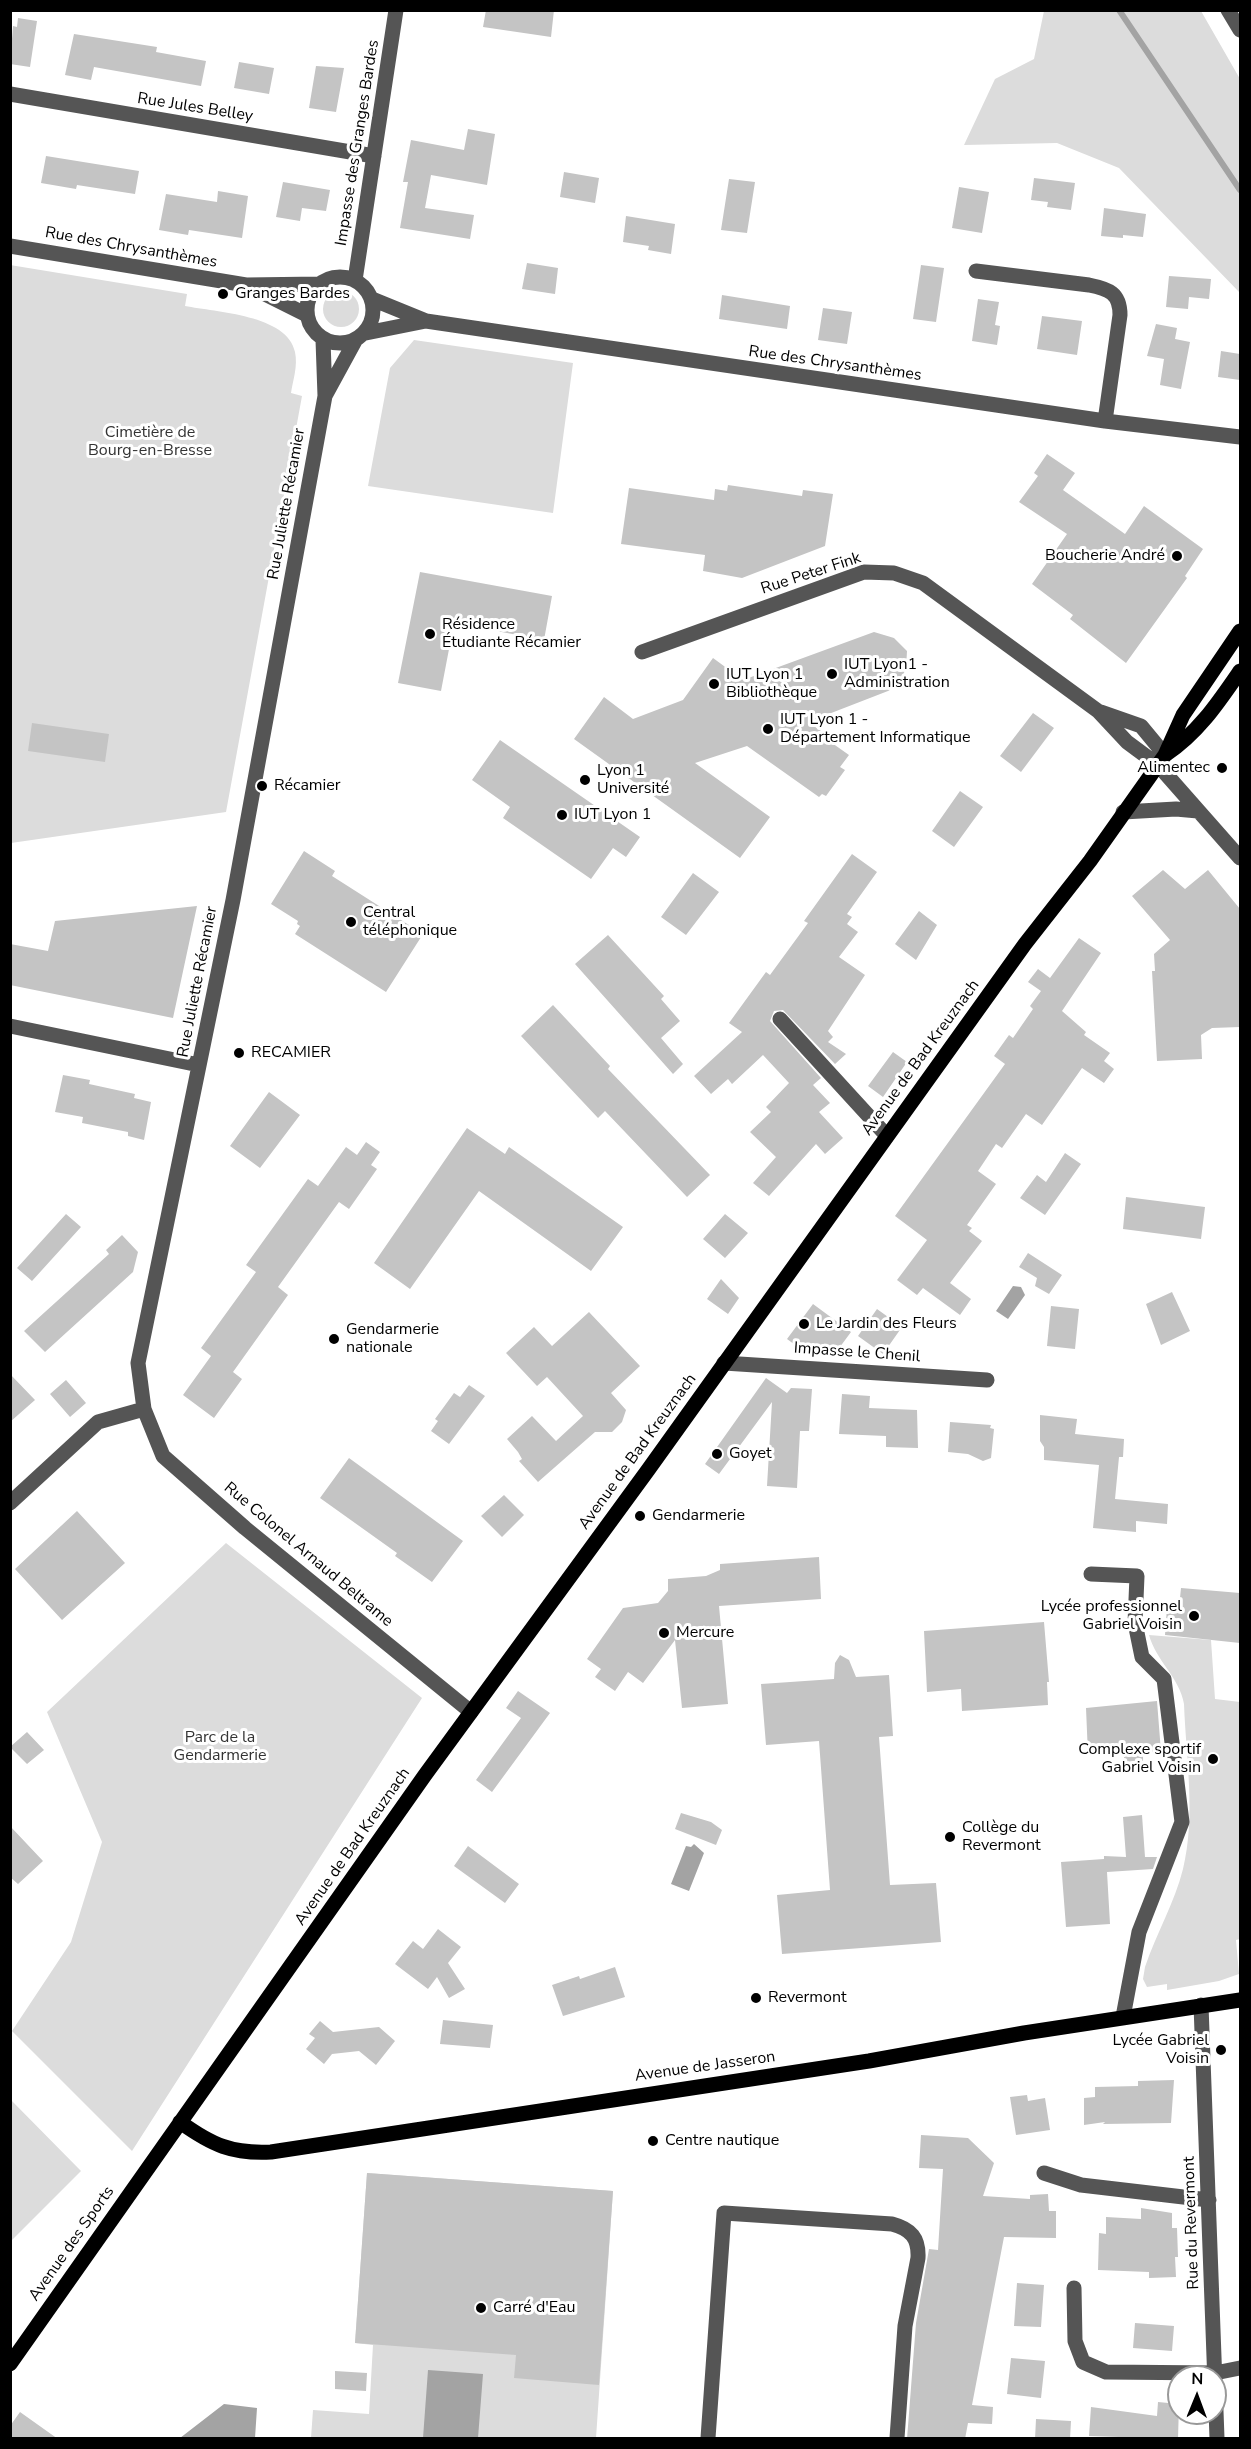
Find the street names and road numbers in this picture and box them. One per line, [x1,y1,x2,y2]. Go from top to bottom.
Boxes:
street label: Impasse des Granges Bardes [332,39,384,247]
street label: Rue Jules Belley [136,89,254,127]
street label: Rue des Chrysanthèmes [43,223,219,273]
street label: Rue des Chrysanthèmes [747,342,923,386]
street label: Rue Juliette Récamier [264,427,310,581]
street label: Rue Peter Fink [759,549,863,599]
street label: Rue Juliette Récamier [174,905,222,1059]
street label: Avenue de Bad Kreuznach [858,976,984,1140]
street label: Impasse le Chenil [793,1339,921,1367]
street label: Avenue de Bad Kreuznach [575,1370,701,1534]
street label: Rue Colonel Arnaud Beltrame [220,1479,396,1631]
street label: Avenue de Bad Kreuznach [291,1765,415,1929]
street label: Avenue de Jasseron [634,2048,776,2086]
street label: Rue du Revermont [1180,2156,1204,2290]
street label: Avenue des Sports [25,2183,119,2305]

